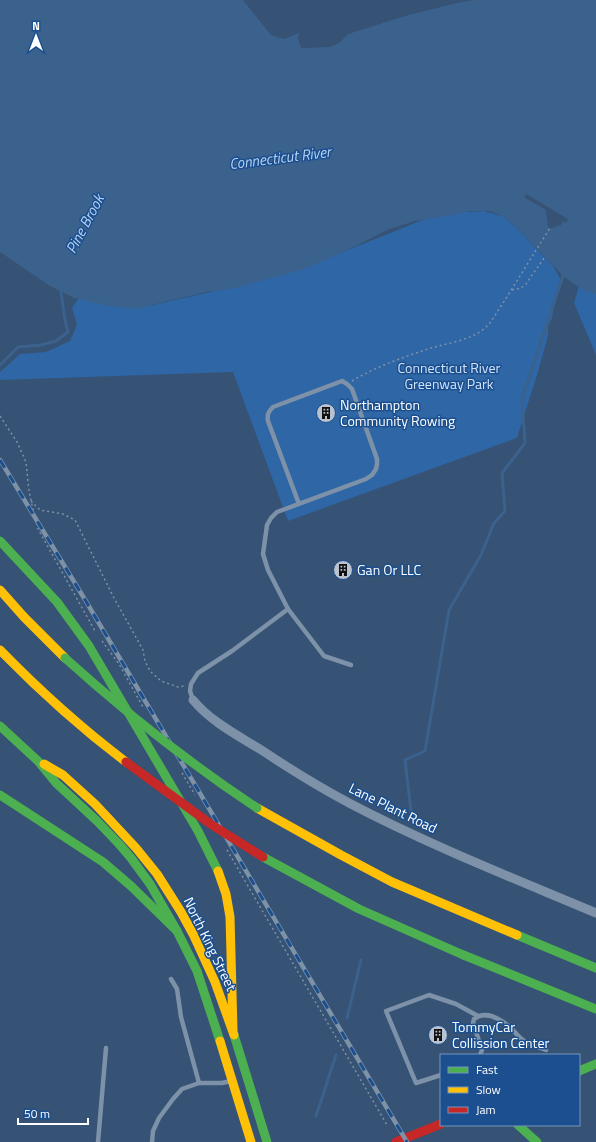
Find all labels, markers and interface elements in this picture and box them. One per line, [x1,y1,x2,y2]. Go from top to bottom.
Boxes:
north arrow [16,16,56,56]
text: N [32,18,40,34]
water label: Connecticut River [228,140,334,175]
water label: Pine Brook [59,188,111,257]
park label: Connecticut River Greenway Park [398,357,501,394]
place label: Northampton Community Rowing [340,394,455,431]
building icon: Northampton Community Rowing [315,402,337,424]
building icon: Gan Or LLC [332,559,354,581]
place label: Gan Or LLC [357,559,422,580]
street label: Lane Plant Road [346,777,441,838]
street label: North King Street [179,893,242,994]
place label: TommyCar Collission Center [452,1016,549,1053]
building icon: TommyCar Collission Center [427,1024,449,1046]
legend [440,1054,580,1126]
text: Fast [476,1060,499,1079]
text: Slow [476,1080,501,1099]
scale bar [18,1100,88,1126]
text: Jam [476,1100,496,1119]
text: 50 m [24,1104,50,1123]

